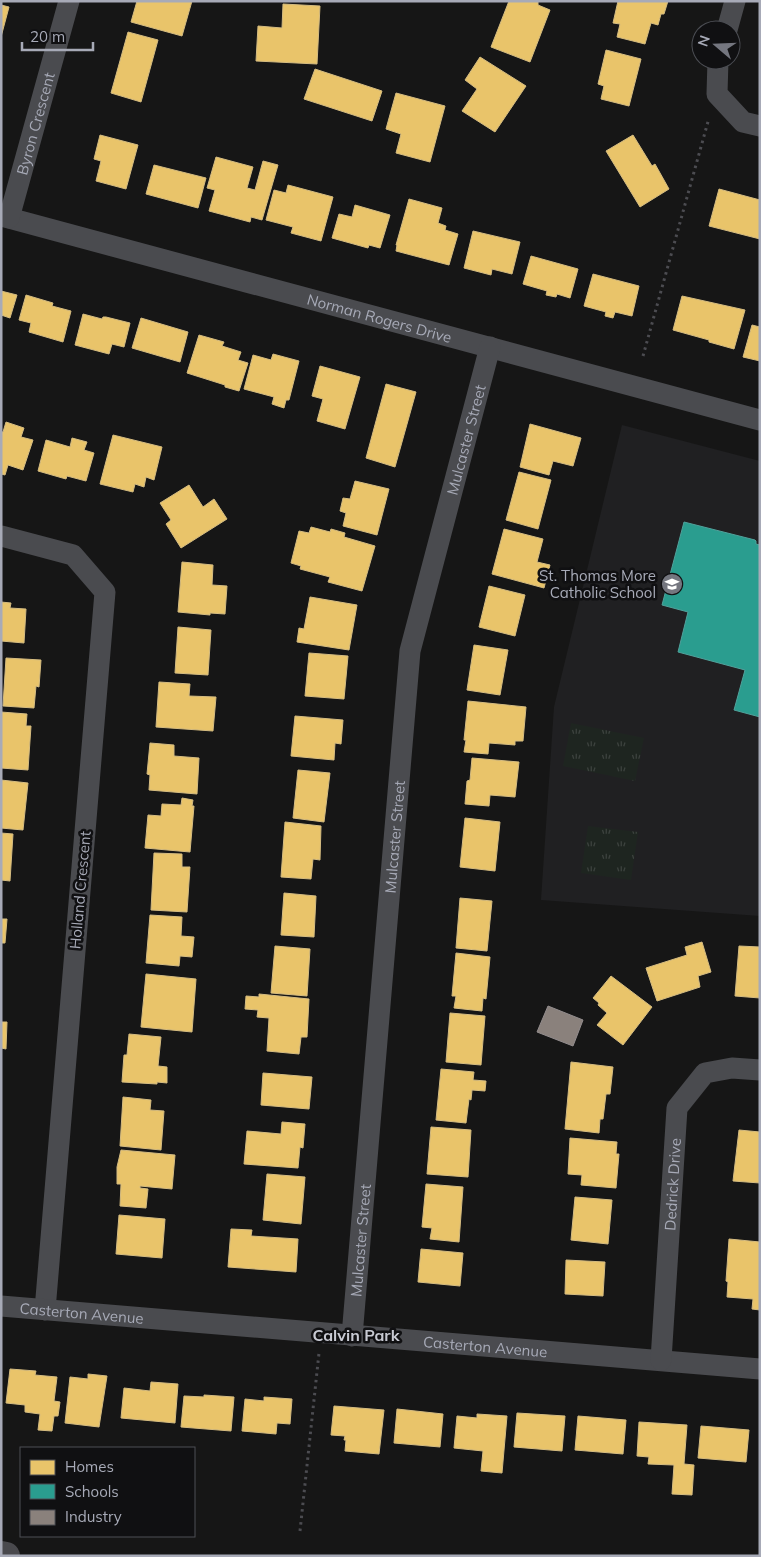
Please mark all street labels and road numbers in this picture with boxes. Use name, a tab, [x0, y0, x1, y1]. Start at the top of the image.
street label: Byron Crescent	[12, 70, 58, 177]
street label: Norman Rogers Drive	[305, 289, 454, 347]
street label: Mulcaster Street	[442, 383, 489, 497]
street label: Mulcaster Street	[380, 780, 409, 894]
street label: Holland Crescent	[65, 830, 95, 950]
street label: Dedrick Drive	[660, 1137, 685, 1231]
street label: Mulcaster Street	[346, 1183, 374, 1298]
street label: Casterton Avenue	[19, 1298, 144, 1327]
street label: Casterton Avenue	[423, 1332, 548, 1361]

